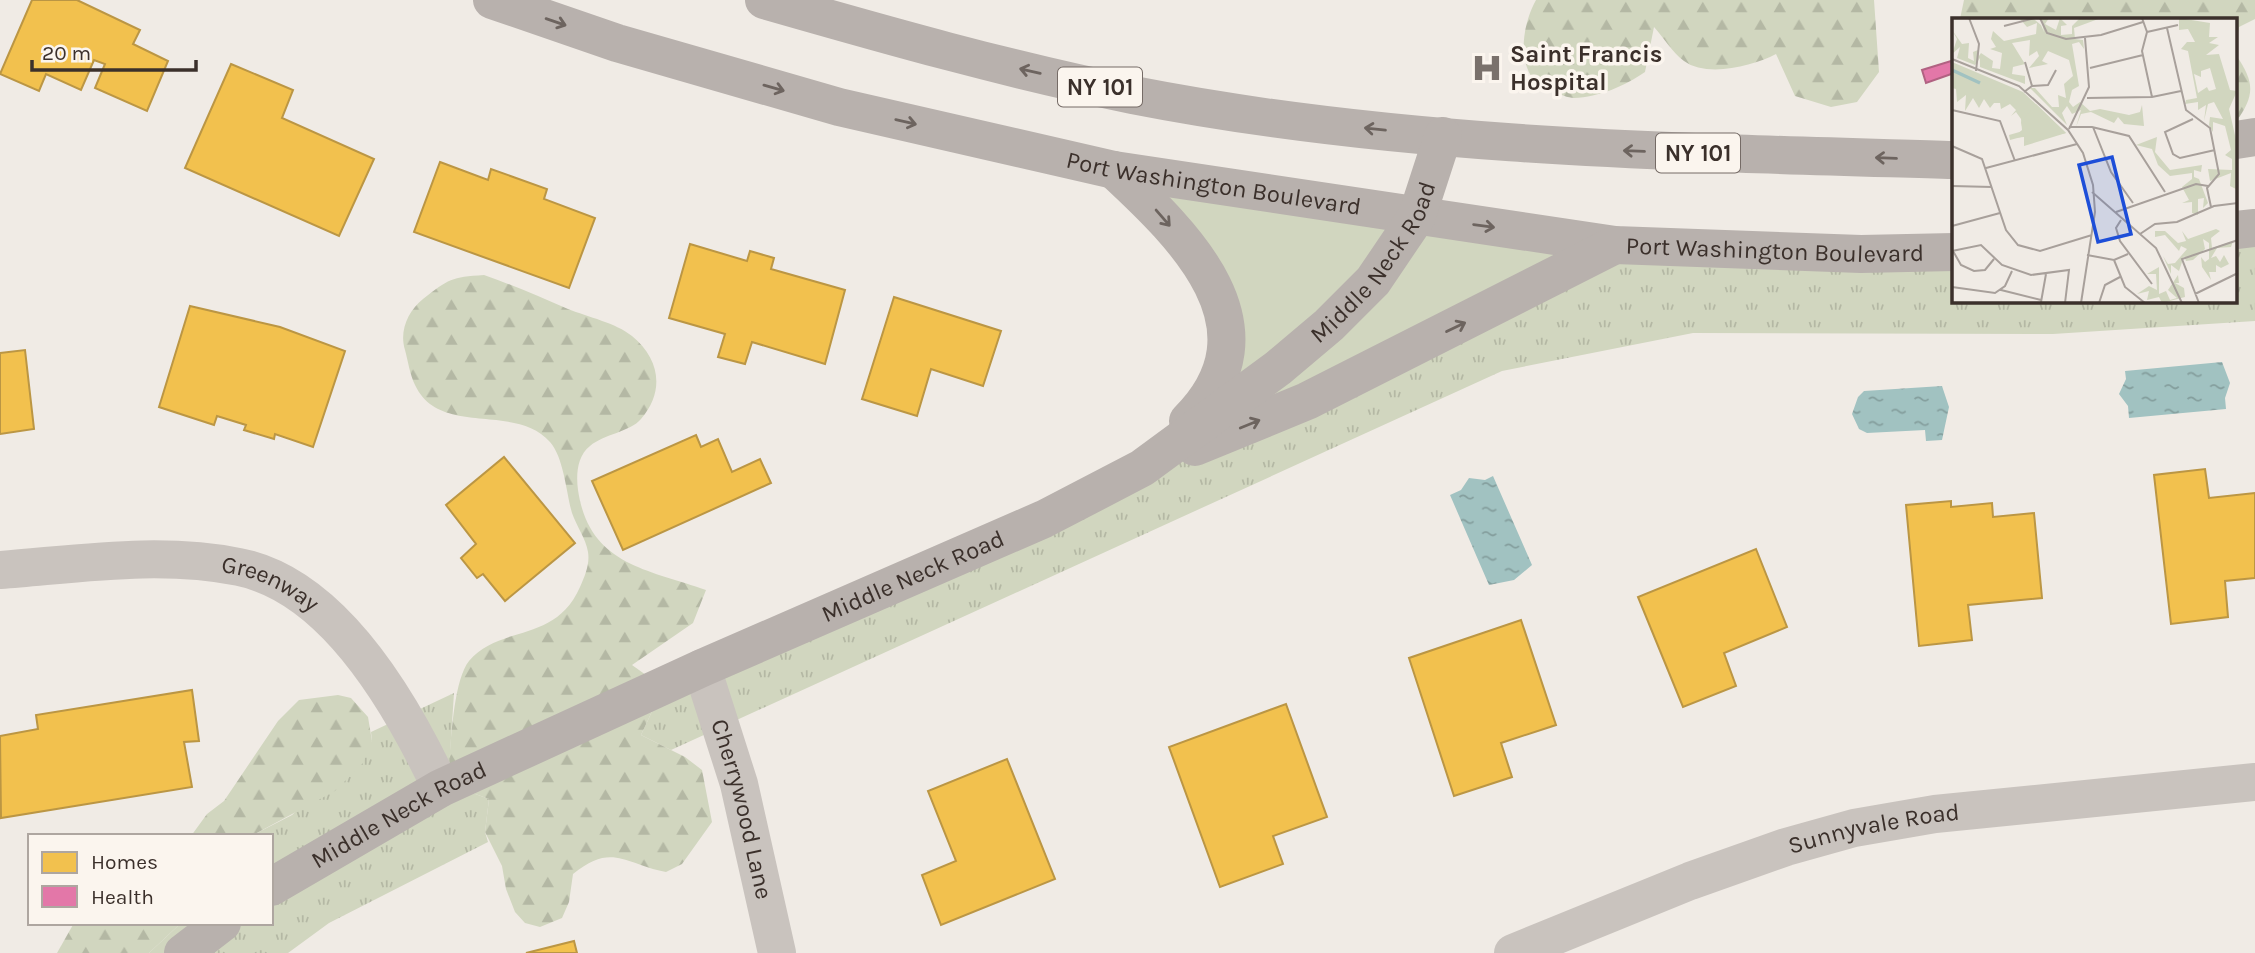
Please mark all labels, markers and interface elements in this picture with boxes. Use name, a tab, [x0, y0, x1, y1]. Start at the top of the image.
one-way arrow	[545, 17, 567, 29]
inset map	[1952, 18, 2238, 303]
scale bar	[32, 28, 196, 72]
place label: Saint Francis Hospital	[1510, 40, 1662, 96]
text: 20 m	[42, 41, 91, 65]
hospital icon: Saint Francis Hospital	[1470, 51, 1504, 85]
one-way arrow	[1020, 64, 1042, 77]
road number: NY 101	[1058, 68, 1142, 106]
one-way arrow	[762, 82, 785, 95]
one-way arrow	[894, 116, 917, 129]
one-way arrow	[1364, 122, 1387, 135]
road number: NY 101	[1656, 134, 1740, 172]
one-way arrow	[1623, 145, 1646, 158]
street label: Port Washington Boulevard	[1064, 146, 1363, 221]
one-way arrow	[1875, 151, 1898, 165]
street label: Middle Neck Road	[1305, 178, 1441, 349]
one-way arrow	[1155, 208, 1171, 226]
one-way arrow	[1472, 220, 1495, 233]
street label: Port Washington Boulevard	[1625, 231, 1924, 268]
one-way arrow	[1445, 320, 1466, 334]
one-way arrow	[1239, 417, 1261, 430]
street label: Middle Neck Road	[817, 524, 1008, 628]
street label: Greenway	[219, 550, 325, 617]
street label: Cherrywood Lane	[705, 716, 778, 902]
street label: Middle Neck Road	[306, 755, 491, 875]
street label: Sunnyvale Road	[1785, 798, 1961, 860]
legend	[28, 834, 273, 925]
text: Homes	[91, 850, 158, 874]
text: Health	[91, 885, 154, 909]

